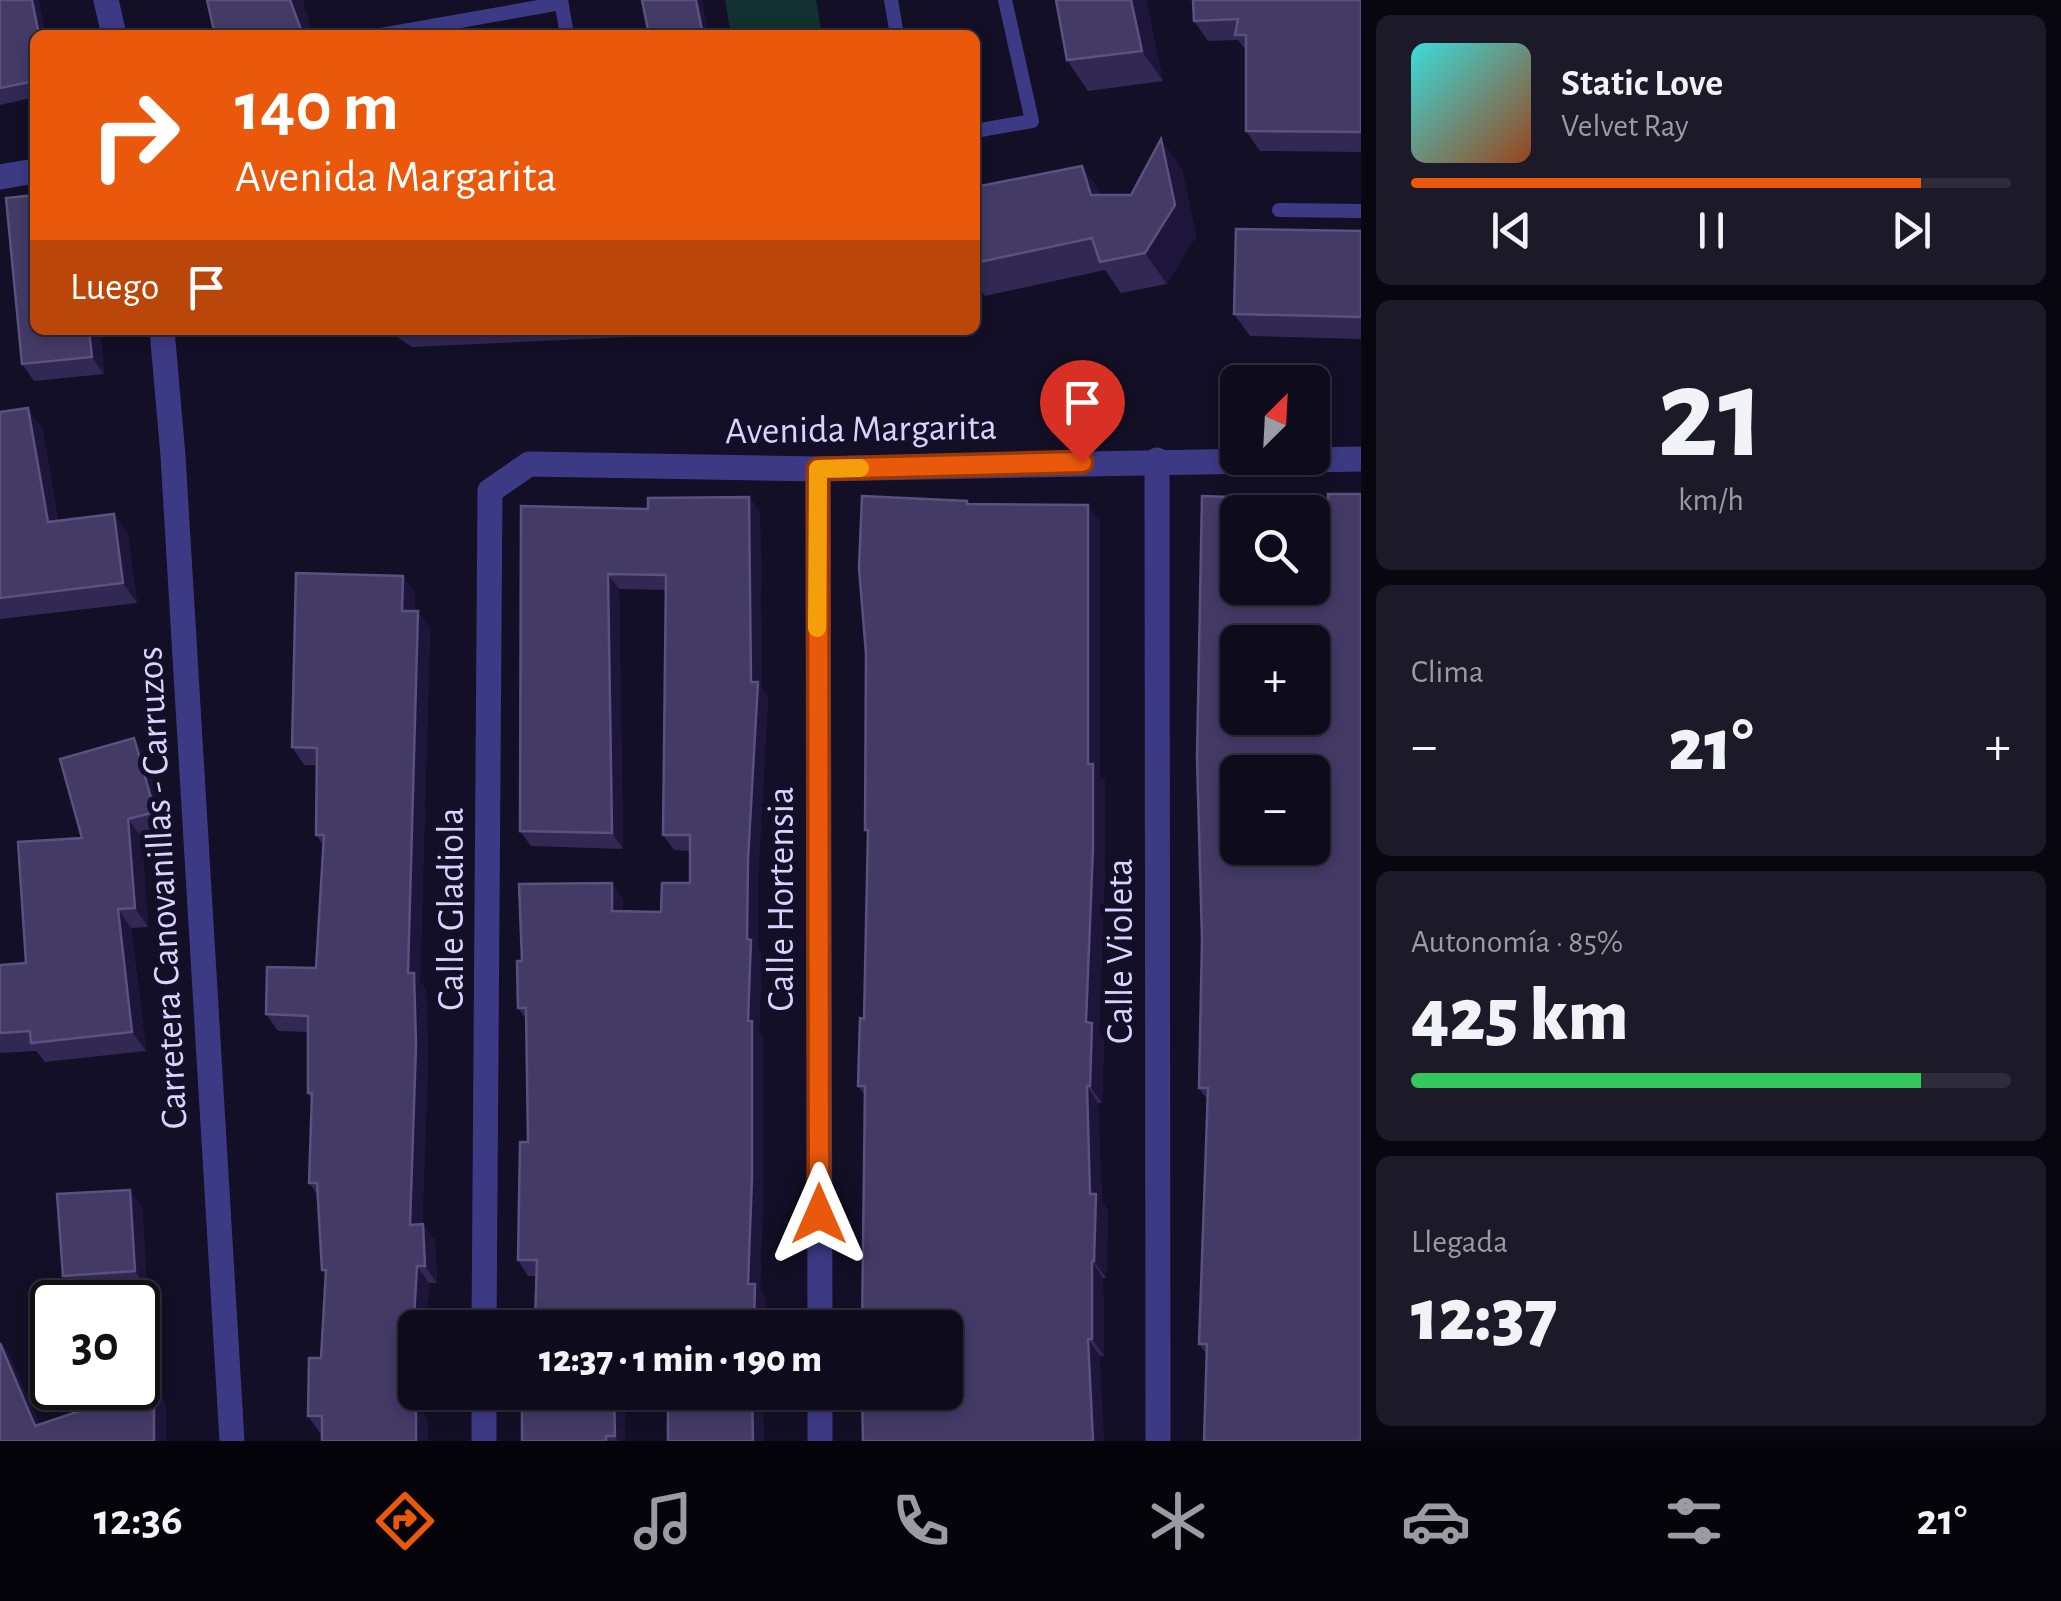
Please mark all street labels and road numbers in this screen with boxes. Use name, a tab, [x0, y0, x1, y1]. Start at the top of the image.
street label: Avenida Margarita	[725, 409, 997, 451]
street label: Carretera Canovanillas - Carruzos	[131, 646, 195, 1130]
street label: Calle Hortensia	[763, 786, 801, 1012]
street label: Calle Gladiola	[433, 807, 471, 1011]
street label: Calle Violeta	[1102, 858, 1140, 1044]

